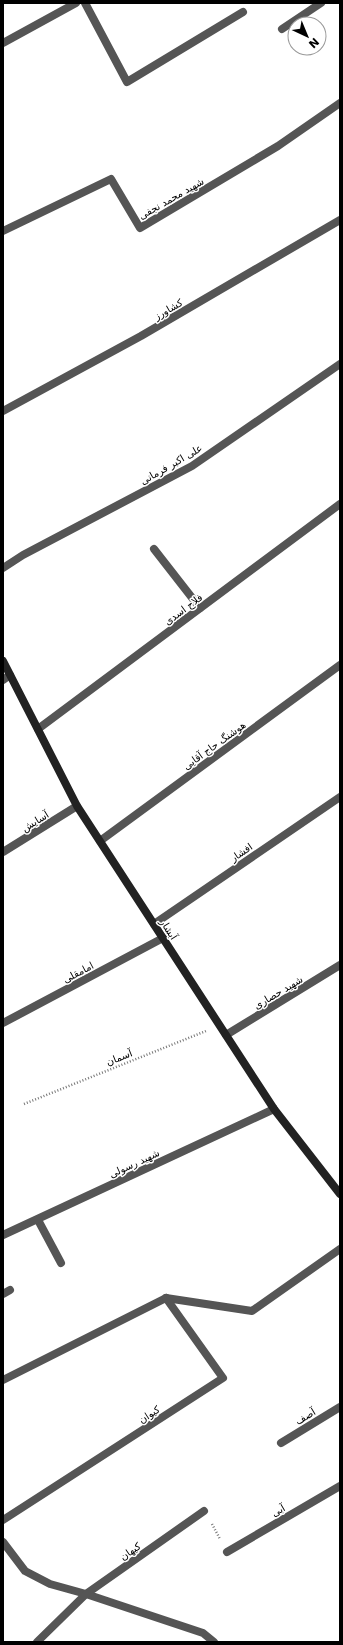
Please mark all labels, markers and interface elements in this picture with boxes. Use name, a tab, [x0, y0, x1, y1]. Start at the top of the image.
north arrow	[287, 16, 327, 56]
text: N	[306, 35, 321, 51]
street label: شهید محمد نجفی	[137, 175, 206, 222]
street label: کشاورز	[151, 297, 185, 323]
street label: علی اکبر فرمانی	[138, 442, 204, 487]
street label: فلاح اسدی	[162, 591, 205, 628]
street label: هوشنگ حاج آقایی	[180, 718, 248, 773]
street label: آسایش	[19, 807, 52, 834]
street label: افشار	[227, 841, 254, 864]
street label: آبشار	[157, 916, 181, 943]
street label: امامقلی	[61, 960, 95, 985]
street label: شهید حصاری	[252, 974, 305, 1012]
street label: آسمان	[104, 1046, 135, 1068]
street label: شهید رسولی	[107, 1147, 162, 1181]
street label: کیوان	[137, 1403, 162, 1425]
street label: آصف	[293, 1405, 318, 1427]
street label: آبی	[269, 1501, 288, 1519]
street label: کیهان	[118, 1540, 144, 1563]

